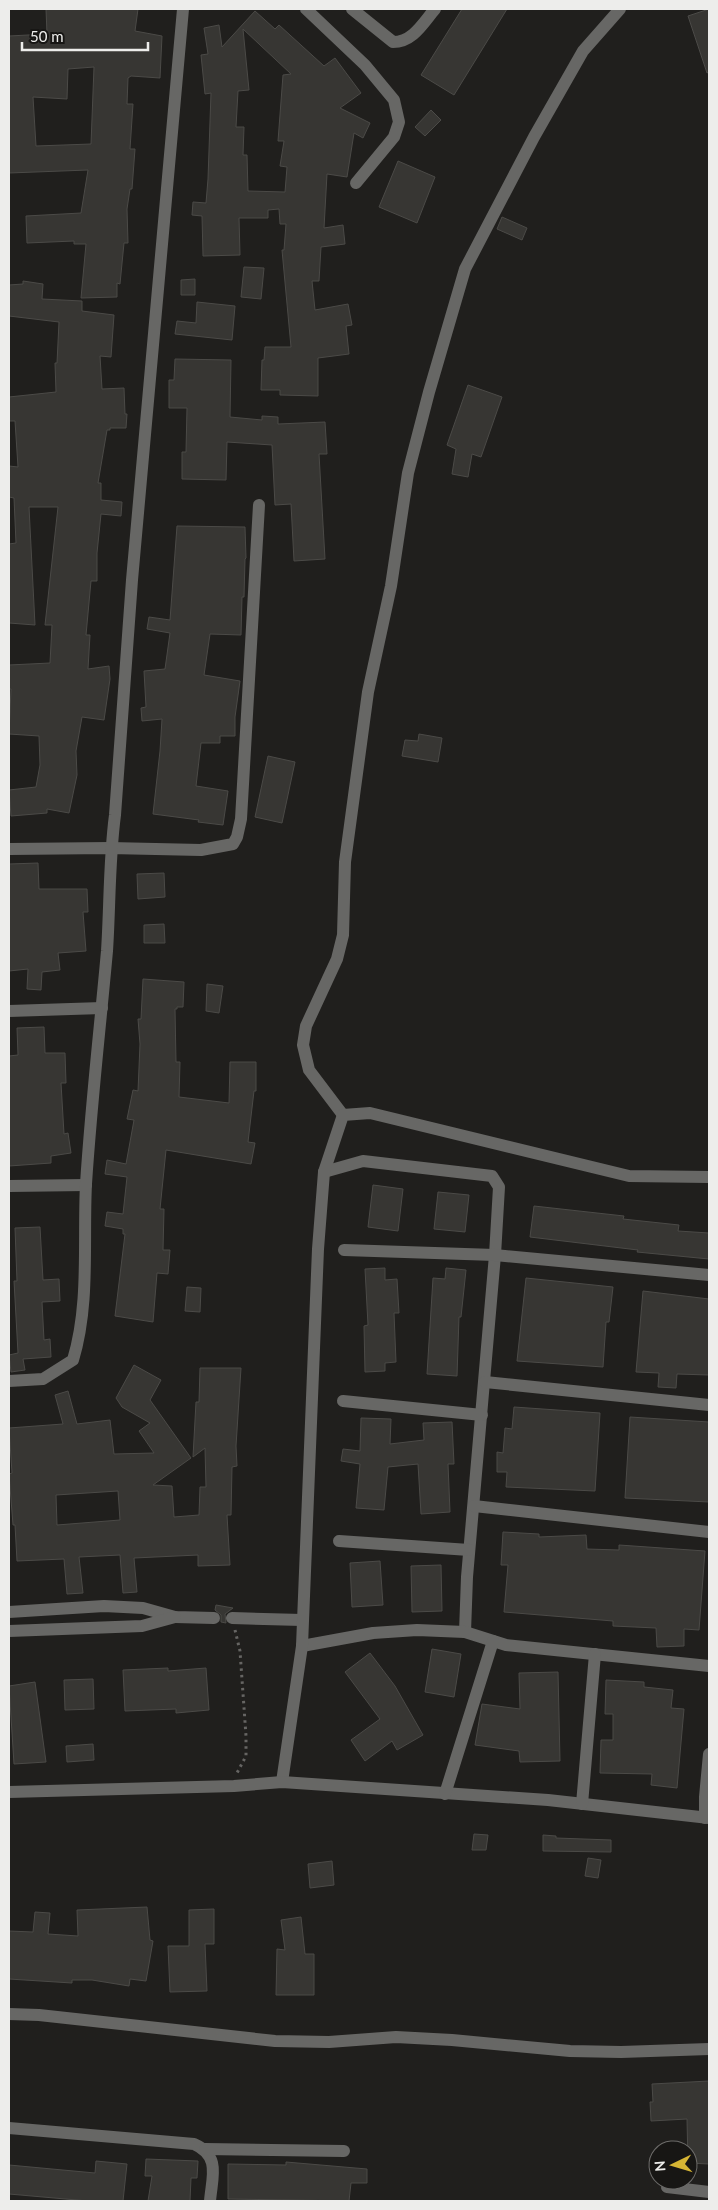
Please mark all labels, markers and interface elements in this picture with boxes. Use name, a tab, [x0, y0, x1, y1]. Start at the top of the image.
scale bar	[22, 20, 149, 52]
text: 50 m	[30, 27, 64, 45]
north arrow	[648, 2140, 698, 2190]
text: N	[651, 2160, 668, 2172]

